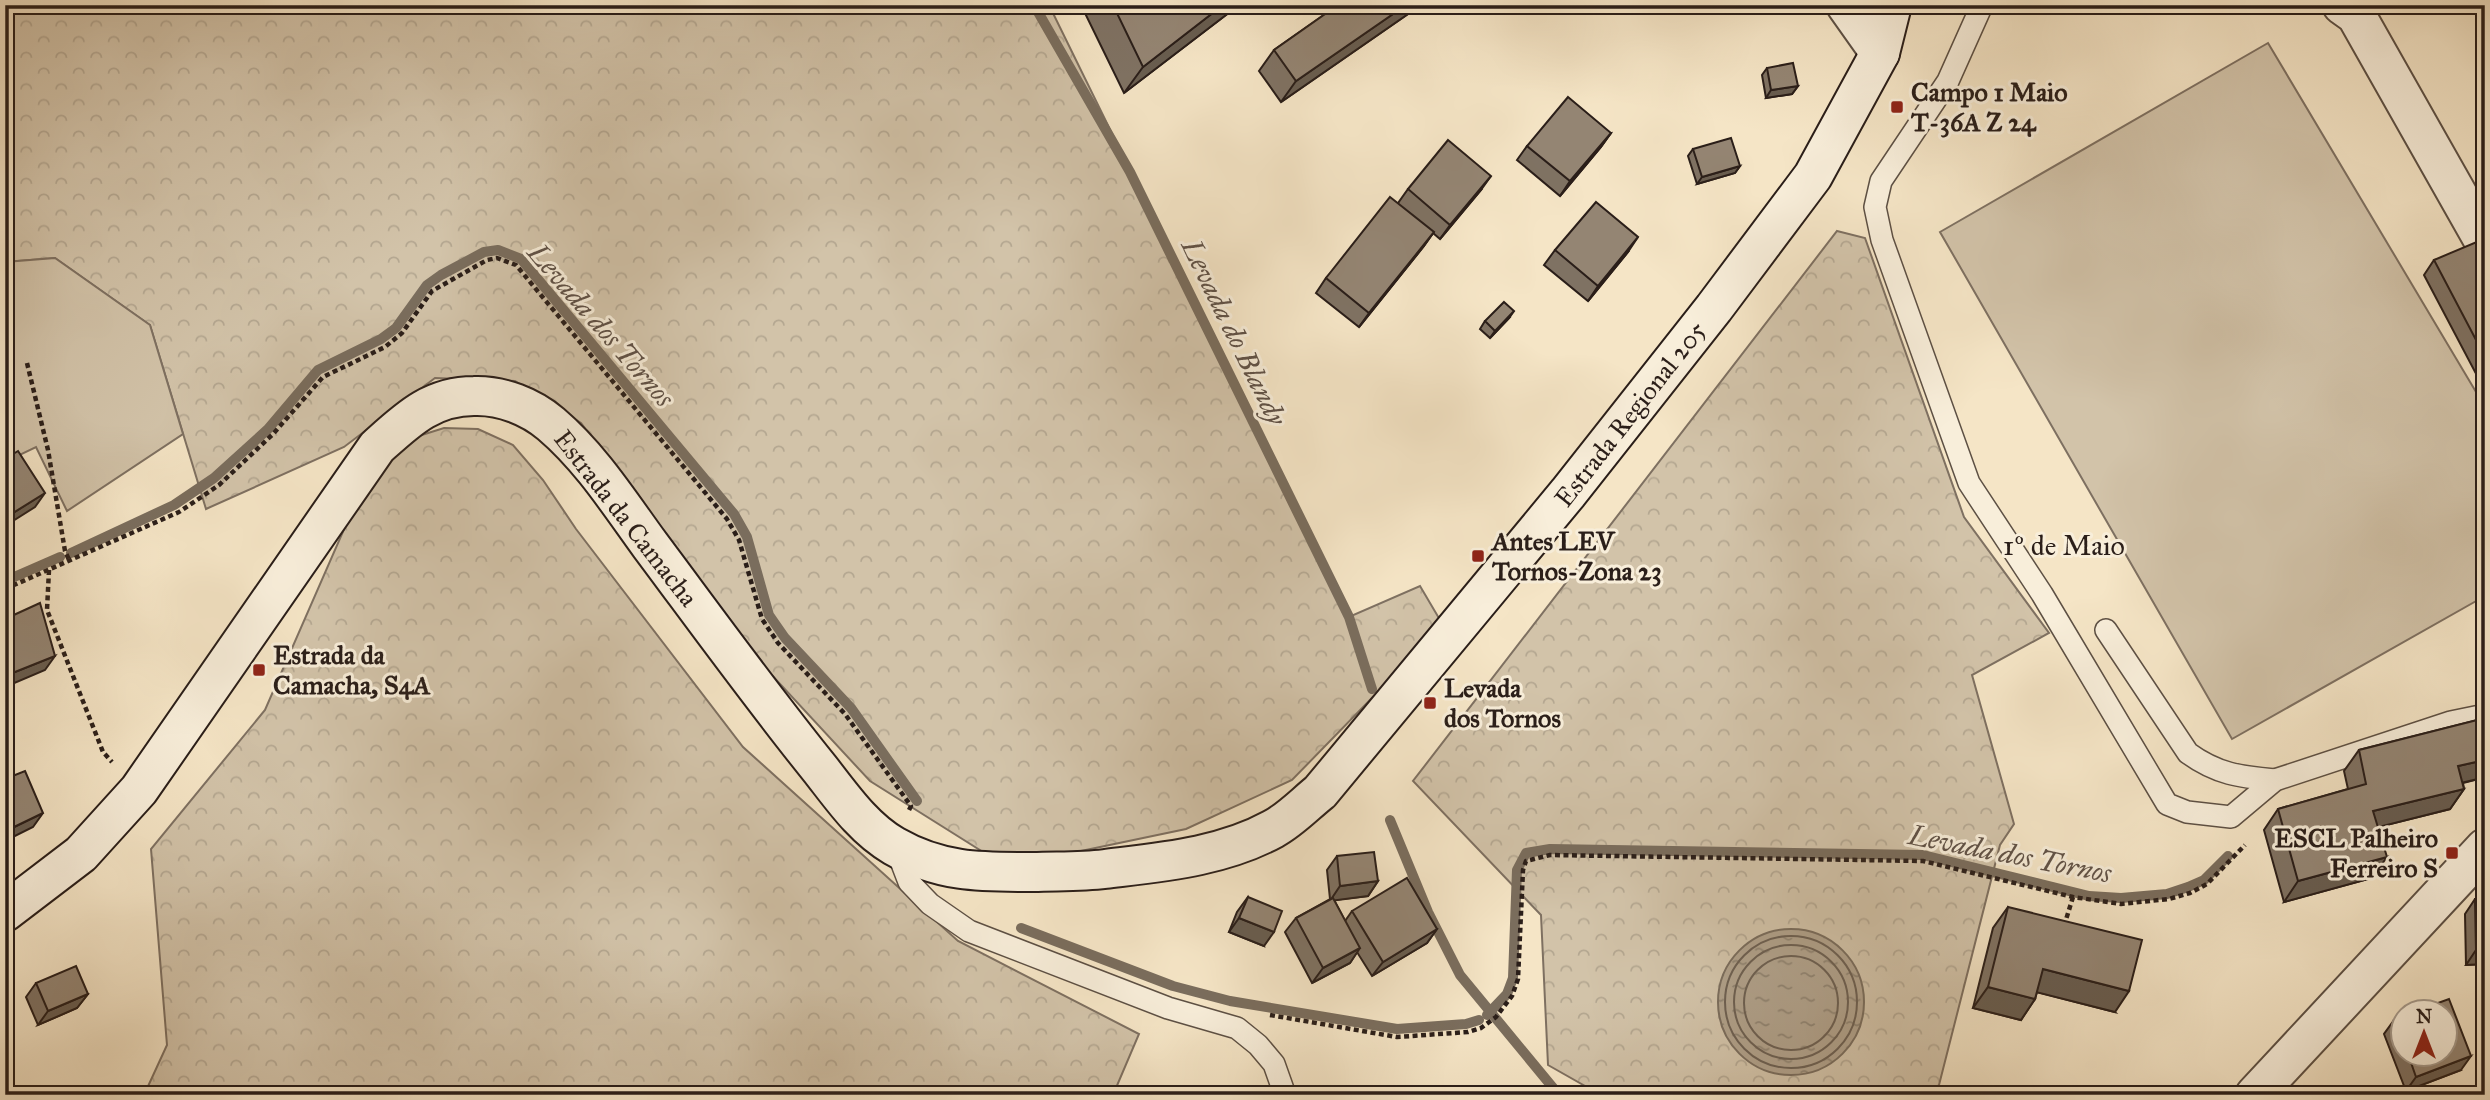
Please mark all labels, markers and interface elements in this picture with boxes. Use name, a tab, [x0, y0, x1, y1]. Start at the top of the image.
place label: Campo 1 Maio T-36A Z 24	[1910, 76, 2067, 138]
marker: Campo 1 Maio T-36A Z 24	[1889, 99, 1905, 115]
water label: Levada do Blandy	[1173, 231, 1295, 432]
water label: Levada dos Tornos	[519, 234, 682, 415]
street label: Estrada Regional 205	[1548, 315, 1712, 513]
street label: Estrada da Camacha	[547, 423, 705, 613]
place label: Antes LEV Tornos-Zona 23	[1490, 525, 1662, 587]
district label: 1º de Maio	[2003, 528, 2125, 563]
marker: Antes LEV Tornos-Zona 23	[1470, 548, 1486, 564]
place label: Estrada da Camacha, S4A	[273, 639, 431, 701]
marker: Estrada da Camacha, S4A	[251, 662, 267, 678]
place label: Levada dos Tornos	[1444, 672, 1561, 734]
marker: Levada dos Tornos	[1422, 695, 1438, 711]
water label: Levada dos Tornos	[1904, 817, 2115, 891]
place label: ESCL Palheiro Ferreiro S	[2274, 822, 2438, 884]
marker: ESCL Palheiro Ferreiro S	[2444, 845, 2460, 861]
north arrow	[2388, 998, 2458, 1068]
text: N	[2416, 1005, 2432, 1028]

